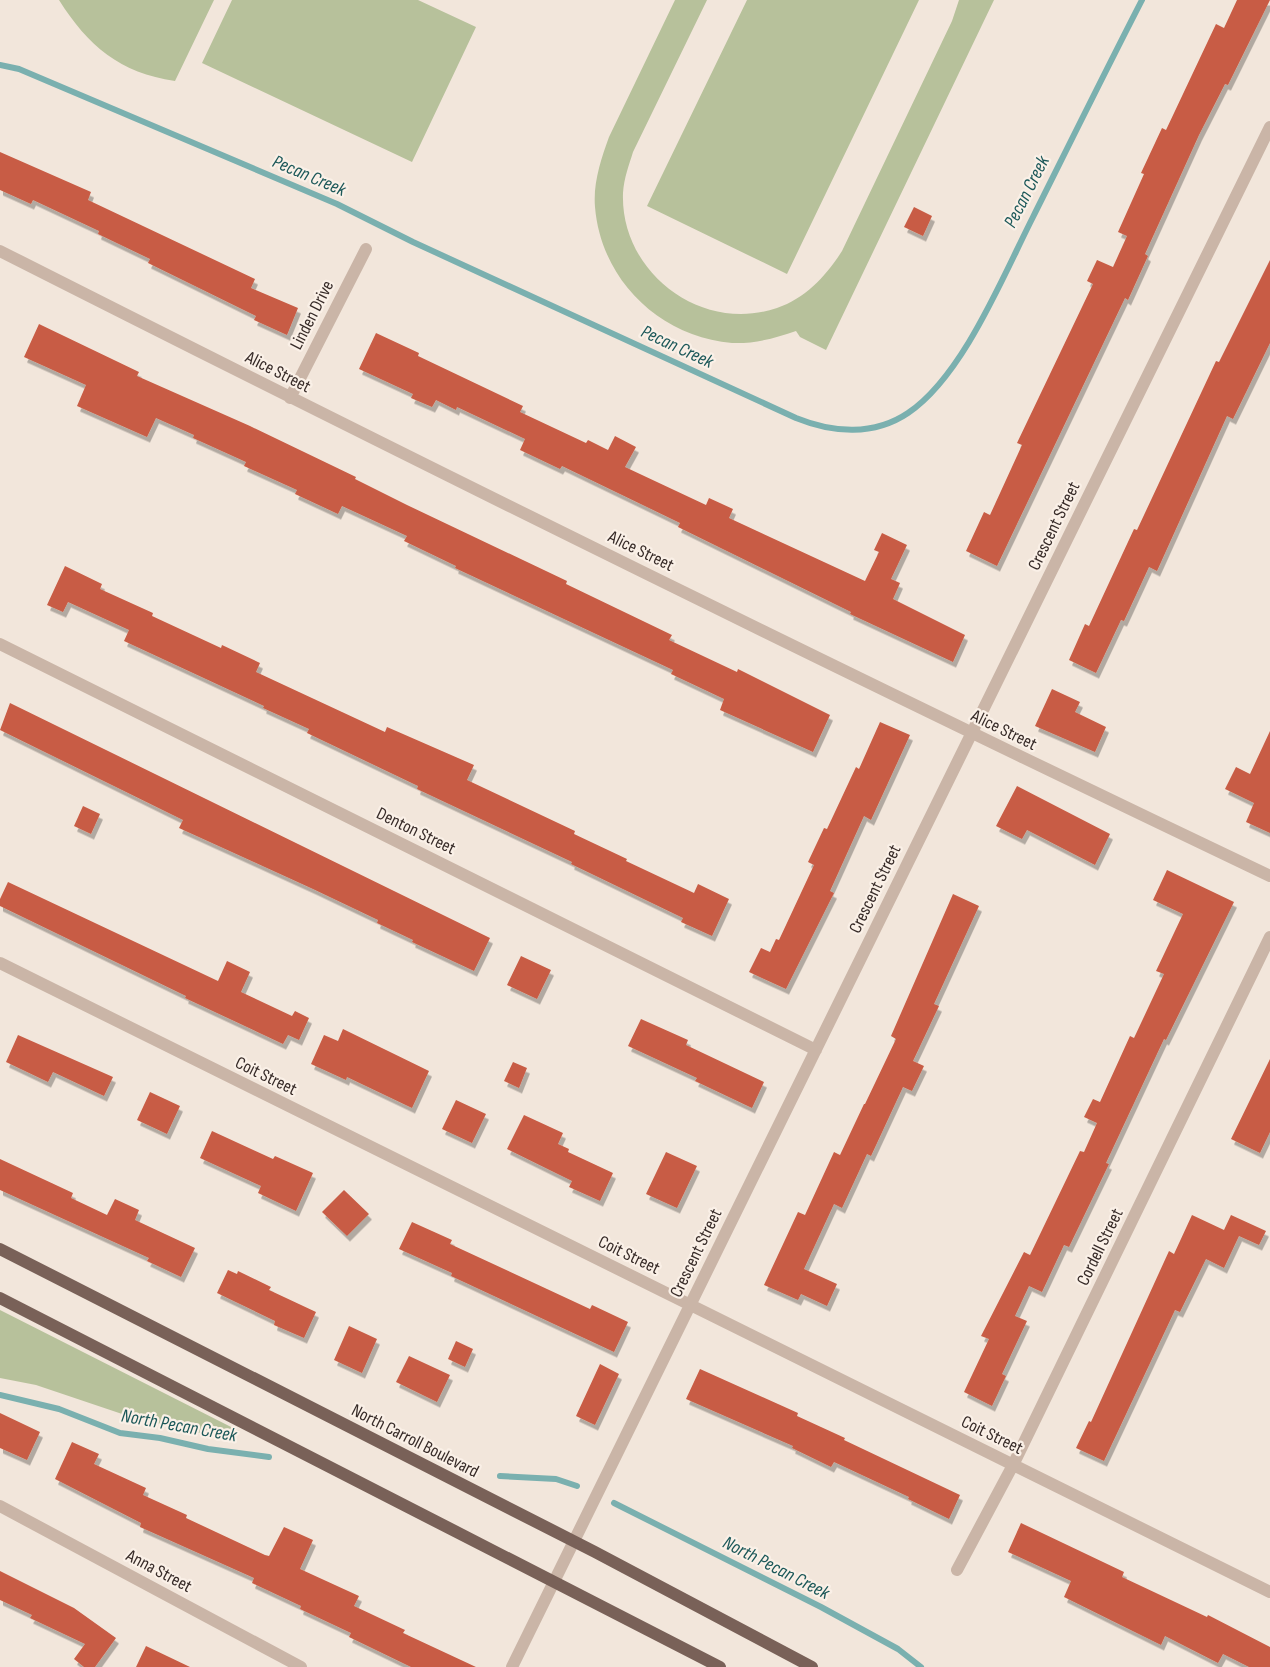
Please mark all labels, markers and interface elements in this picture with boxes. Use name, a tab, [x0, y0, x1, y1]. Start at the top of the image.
water label: Pecan Creek	[269, 150, 350, 202]
water label: Pecan Creek	[999, 152, 1055, 232]
street label: Linden Drive	[286, 277, 338, 353]
water label: Pecan Creek	[637, 320, 718, 374]
street label: Alice Street	[241, 346, 315, 398]
street label: Crescent Street	[1024, 478, 1085, 574]
street label: Alice Street	[604, 526, 678, 576]
street label: Alice Street	[967, 705, 1041, 755]
street label: Denton Street	[373, 803, 459, 859]
street label: Crescent Street	[845, 841, 906, 937]
street label: Coit Street	[232, 1052, 301, 1100]
street label: Crescent Street	[666, 1205, 727, 1301]
street label: Cordell Street	[1072, 1205, 1128, 1289]
street label: Coit Street	[595, 1231, 664, 1279]
street label: North Carroll Boulevard	[348, 1400, 482, 1482]
water label: North Pecan Creek	[120, 1405, 239, 1448]
street label: Coit Street	[958, 1411, 1027, 1459]
water label: North Pecan Creek	[719, 1531, 834, 1605]
street label: Anna Street	[122, 1545, 196, 1597]

